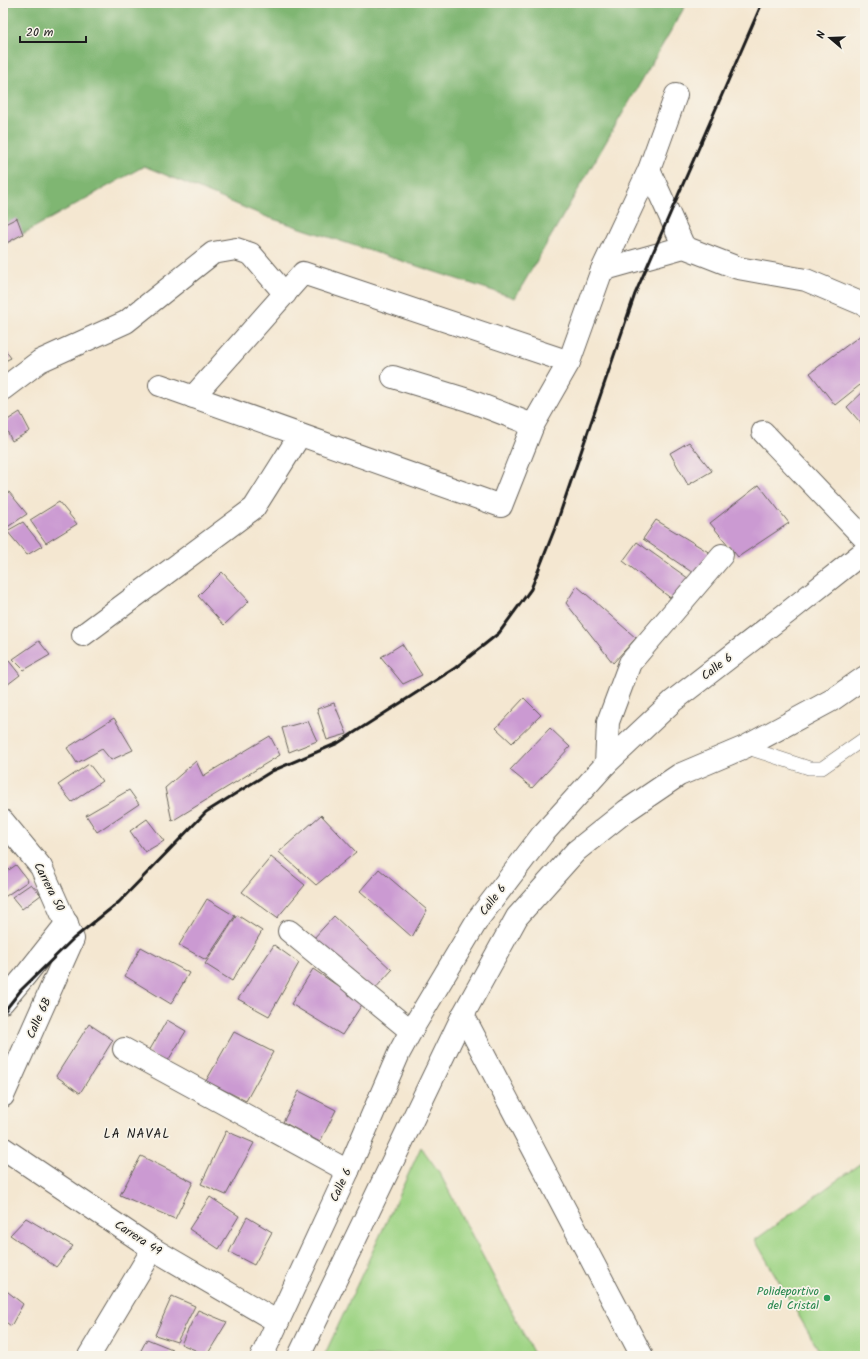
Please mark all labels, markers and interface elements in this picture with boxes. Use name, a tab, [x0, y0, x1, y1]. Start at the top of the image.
scale bar	[20, 18, 86, 44]
north arrow	[810, 18, 850, 58]
text: 20 m	[26, 23, 54, 42]
text: N	[812, 29, 831, 41]
street label: Calle 6	[697, 649, 737, 685]
street label: Carrera 50	[28, 859, 70, 915]
street label: Calle 6	[475, 880, 511, 920]
street label: Calle 6B	[22, 994, 56, 1042]
district label: LA NAVAL	[104, 1124, 170, 1145]
street label: Calle 6	[325, 1165, 357, 1205]
street label: Carrera 49	[111, 1216, 166, 1260]
place label: Polideportivo del Cristal	[757, 1282, 819, 1315]
marker: Polideportivo del Cristal	[822, 1293, 832, 1303]

